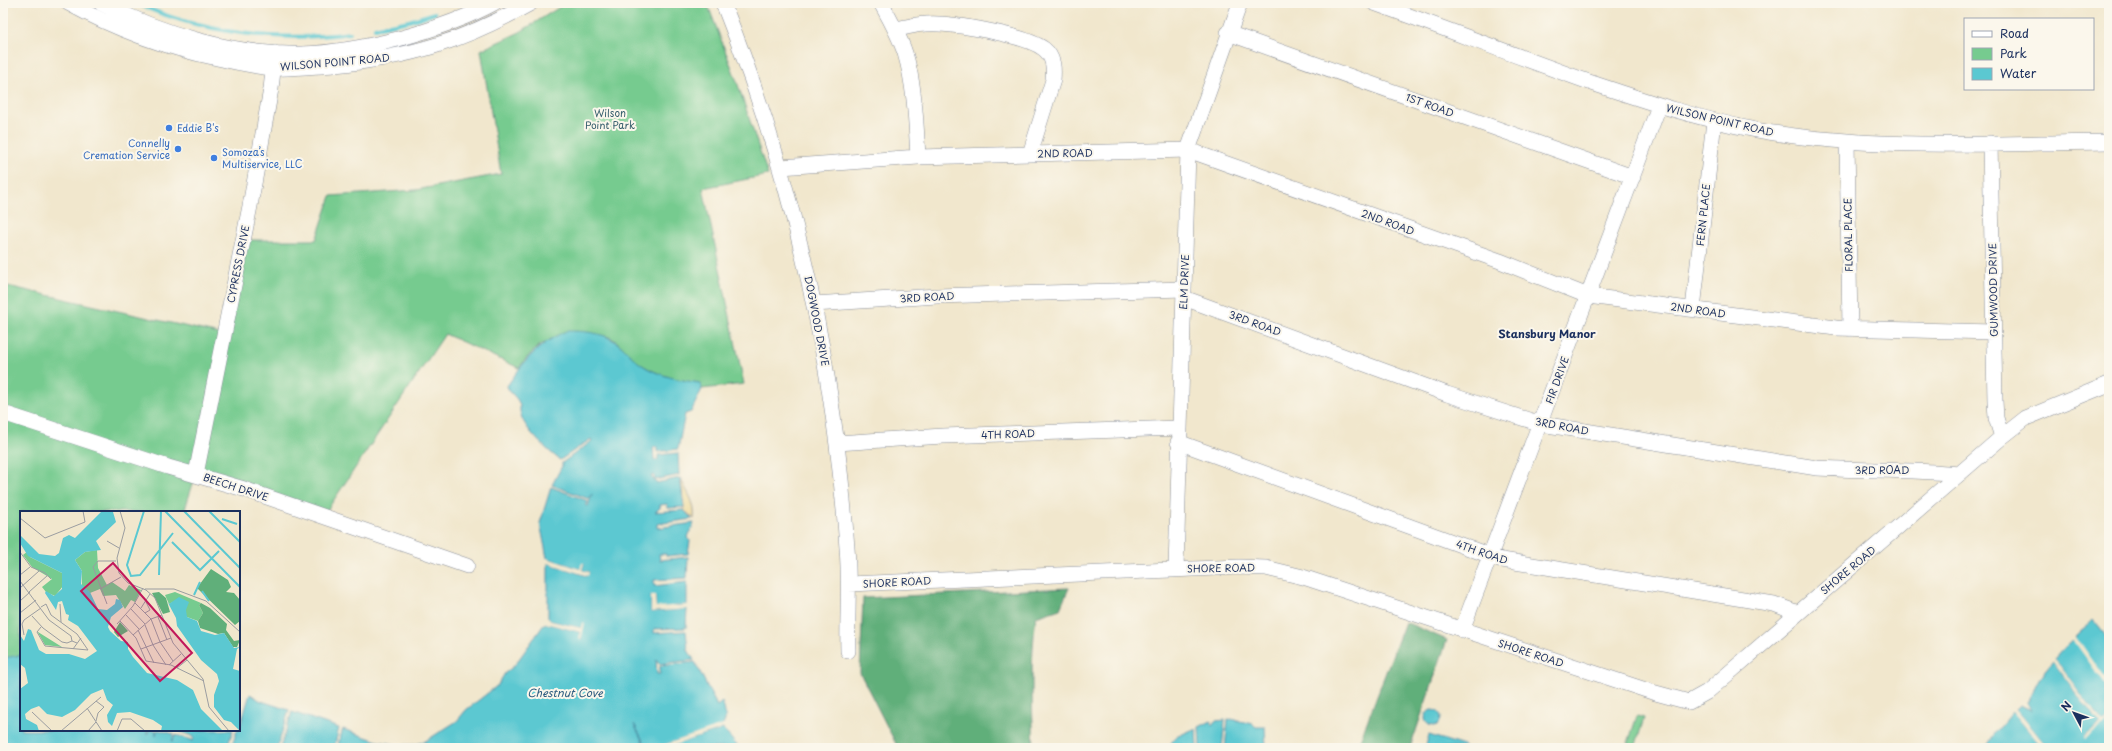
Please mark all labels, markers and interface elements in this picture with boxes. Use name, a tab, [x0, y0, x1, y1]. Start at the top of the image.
legend	[1964, 18, 2094, 90]
text: Road	[2000, 24, 2029, 42]
text: Park	[2000, 44, 2027, 62]
street label: WILSON POINT ROAD	[279, 49, 390, 74]
text: Water	[2000, 64, 2037, 82]
street label: 1ST ROAD	[1404, 89, 1456, 120]
street label: WILSON POINT ROAD	[1665, 100, 1775, 139]
park label: Wilson Point Park	[585, 105, 635, 132]
place label: Eddie B's	[177, 120, 219, 135]
marker: Eddie B's	[164, 123, 174, 133]
place label: Connelly Cremation Service	[83, 135, 170, 162]
marker: Connelly Cremation Service	[173, 144, 183, 154]
place label: Somoza’s Multiservice, LLC	[222, 144, 303, 171]
street label: 2ND ROAD	[1037, 145, 1093, 160]
marker: Somoza’s Multiservice, LLC	[209, 153, 219, 163]
street label: FERN PLACE	[1692, 183, 1713, 247]
street label: FLORAL PLACE	[1839, 198, 1856, 272]
street label: 2ND ROAD	[1360, 205, 1417, 238]
street label: CYPRESS DRIVE	[223, 224, 252, 304]
street label: GUMWOOD DRIVE	[1984, 243, 2001, 337]
street label: ELM DRIVE	[1175, 254, 1192, 310]
street label: DOGWOOD DRIVE	[801, 275, 834, 367]
street label: 3RD ROAD	[899, 288, 955, 305]
street label: 2ND ROAD	[1670, 298, 1727, 321]
street label: 3RD ROAD	[1227, 306, 1283, 339]
district label: Stansbury Manor	[1498, 325, 1596, 342]
street label: FIR DRIVE	[1541, 354, 1572, 406]
street label: 3RD ROAD	[1534, 413, 1590, 438]
street label: 4TH ROAD	[981, 425, 1035, 442]
street label: 3RD ROAD	[1855, 462, 1909, 477]
street label: BEECH DRIVE	[202, 469, 271, 504]
inset map	[20, 511, 240, 731]
street label: 4TH ROAD	[1454, 536, 1510, 567]
street label: SHORE ROAD	[1817, 542, 1879, 597]
street label: SHORE ROAD	[1187, 559, 1255, 576]
street label: SHORE ROAD	[862, 572, 932, 591]
street label: SHORE ROAD	[1496, 635, 1566, 670]
water label: Chestnut Cove	[527, 684, 603, 701]
north arrow	[2054, 693, 2094, 733]
text: N	[2057, 697, 2076, 715]

